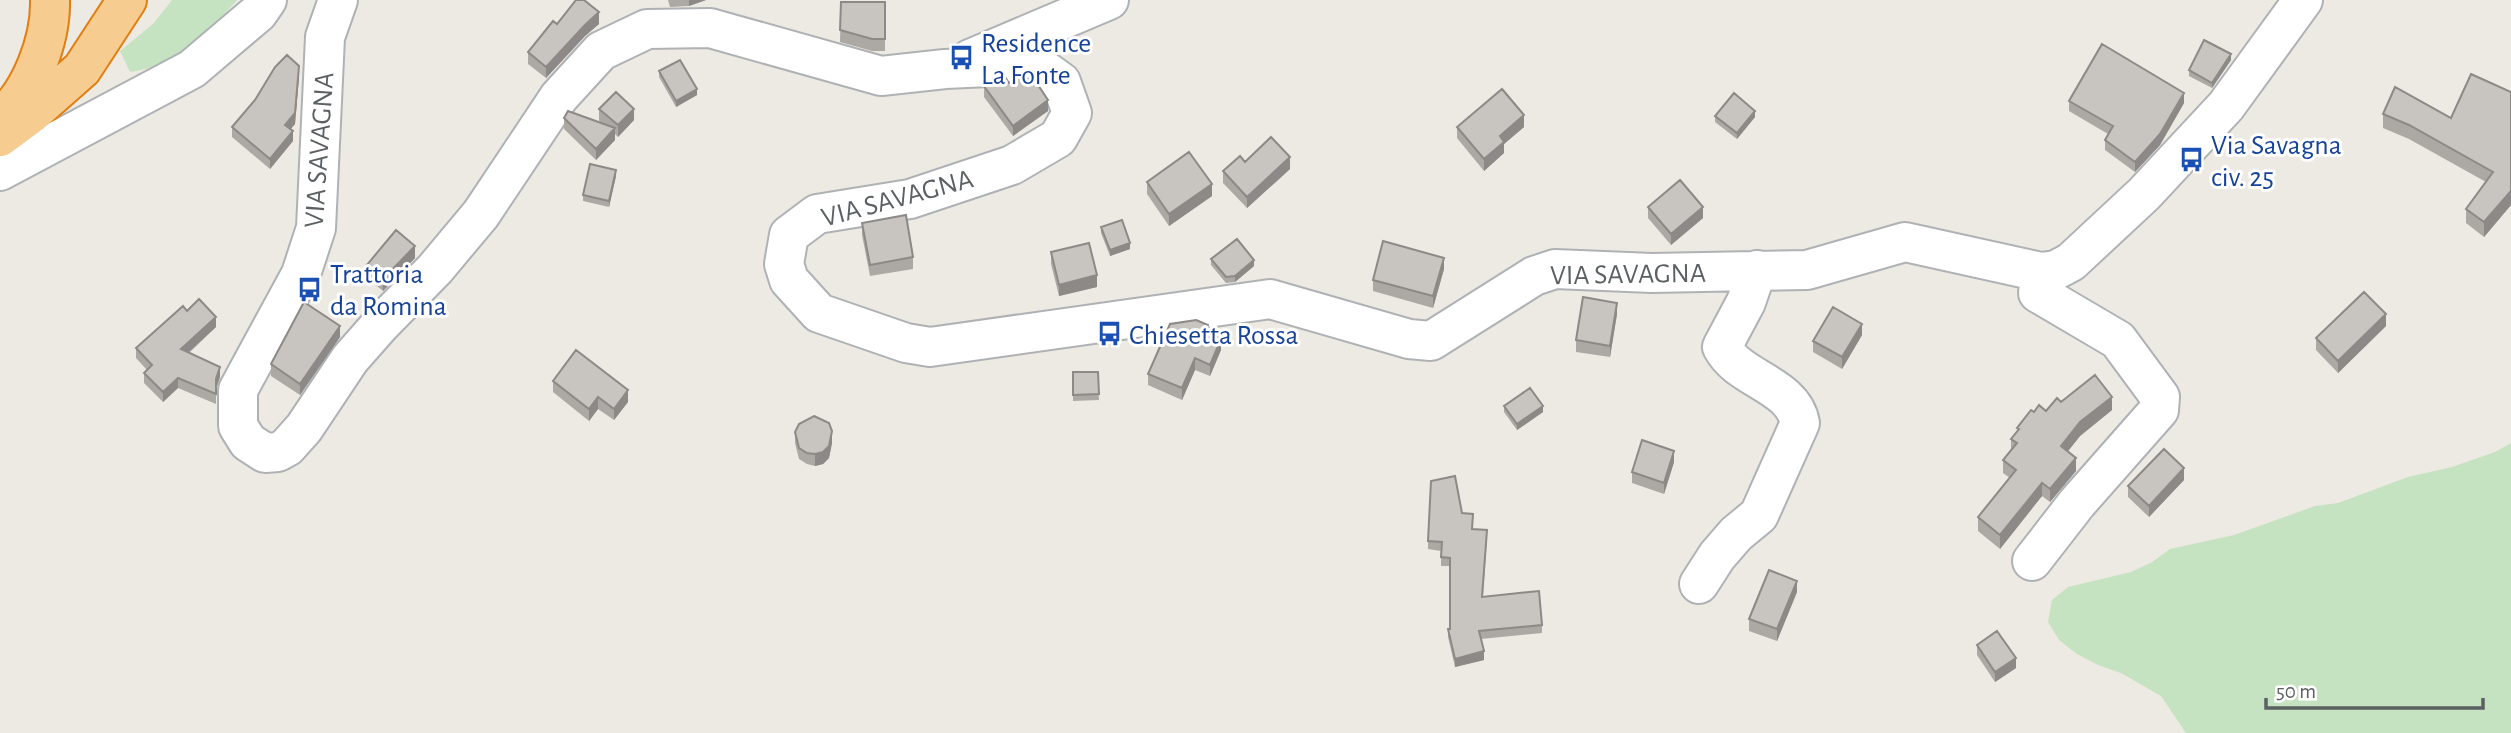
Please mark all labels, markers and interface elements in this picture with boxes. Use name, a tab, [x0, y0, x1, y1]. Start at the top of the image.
place label: Residence La Fonte	[981, 30, 1091, 90]
bus stop icon: Residence La Fonte	[947, 44, 975, 72]
street label: VIA SAVAGNA	[301, 71, 339, 229]
place label: Via Savagna civ. 25	[2211, 132, 2342, 192]
bus stop icon: Via Savagna civ. 25	[2177, 146, 2205, 174]
street label: VIA SAVAGNA	[819, 165, 976, 233]
street label: VIA SAVAGNA	[1550, 260, 1706, 290]
place label: Trattoria da Romina	[330, 261, 447, 321]
bus stop icon: Trattoria da Romina	[296, 275, 324, 303]
bus stop icon: Chiesetta Rossa	[1095, 320, 1123, 348]
place label: Chiesetta Rossa	[1129, 322, 1298, 350]
scale bar	[2266, 666, 2483, 710]
text: 50 m	[2276, 681, 2316, 702]

